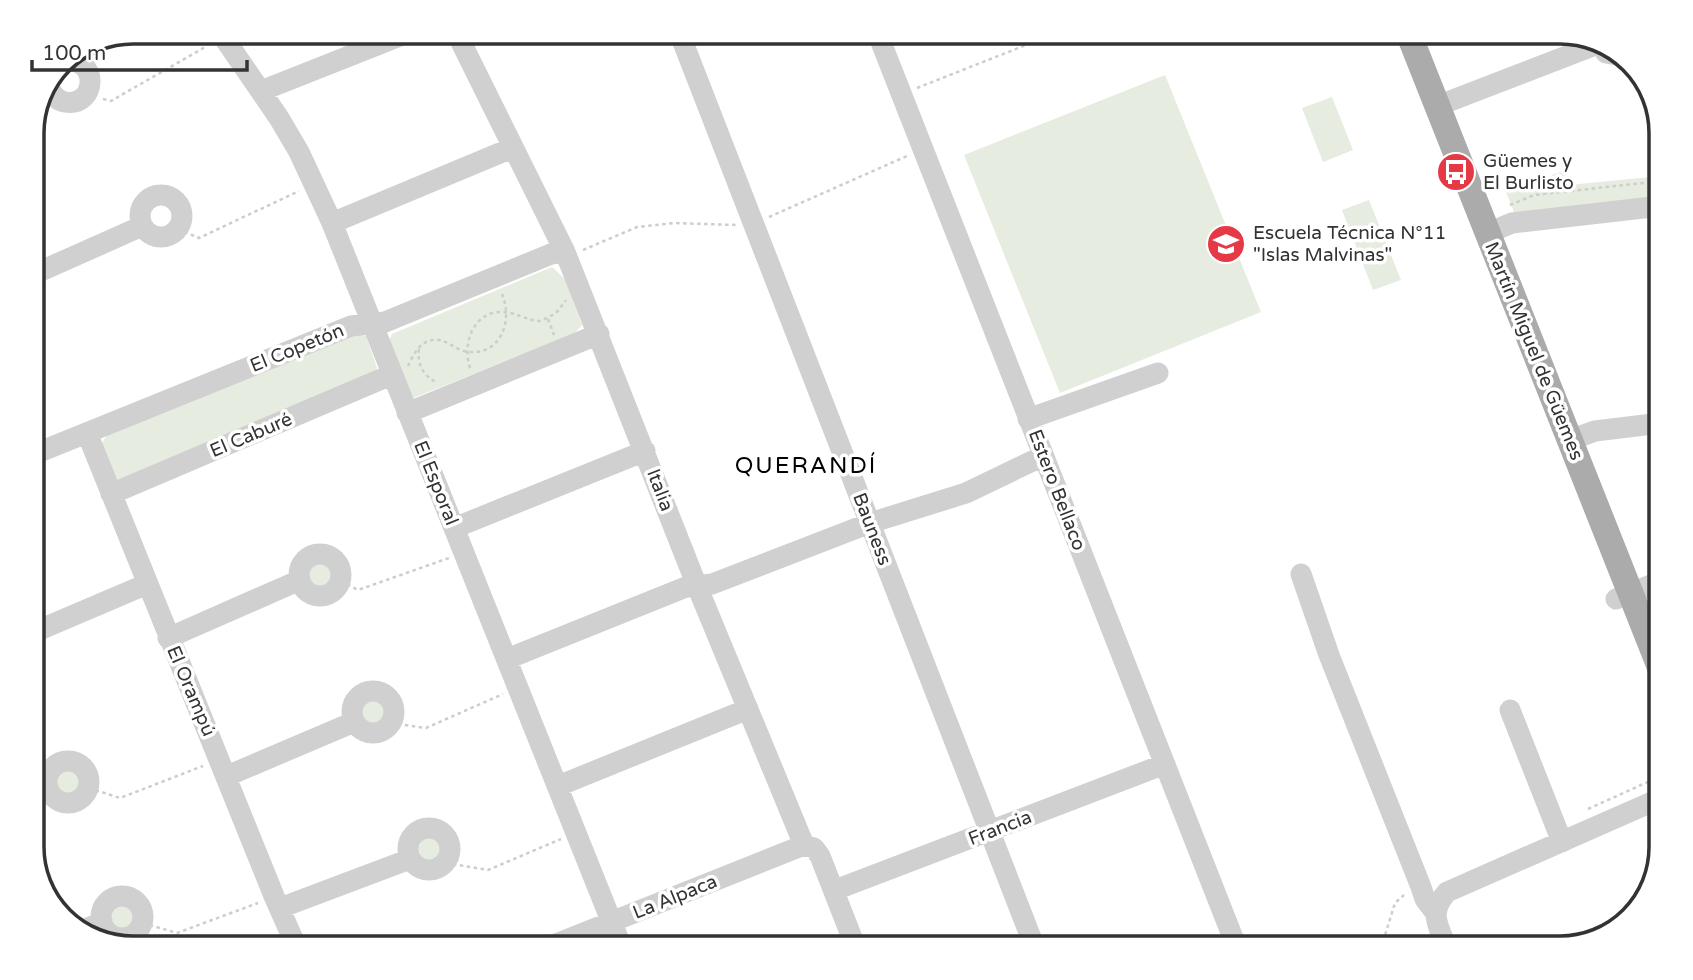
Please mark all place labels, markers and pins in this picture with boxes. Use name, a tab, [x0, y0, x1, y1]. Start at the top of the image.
place label: Güemes y El Burlisto	[1483, 150, 1574, 194]
bus stop icon: Güemes y El Burlisto	[1435, 151, 1477, 193]
place label: Escuela Técnica N°11 "Islas Malvinas"	[1253, 222, 1447, 266]
school or university icon: Escuela Técnica N°11 "Islas Malvinas"	[1205, 223, 1247, 265]

